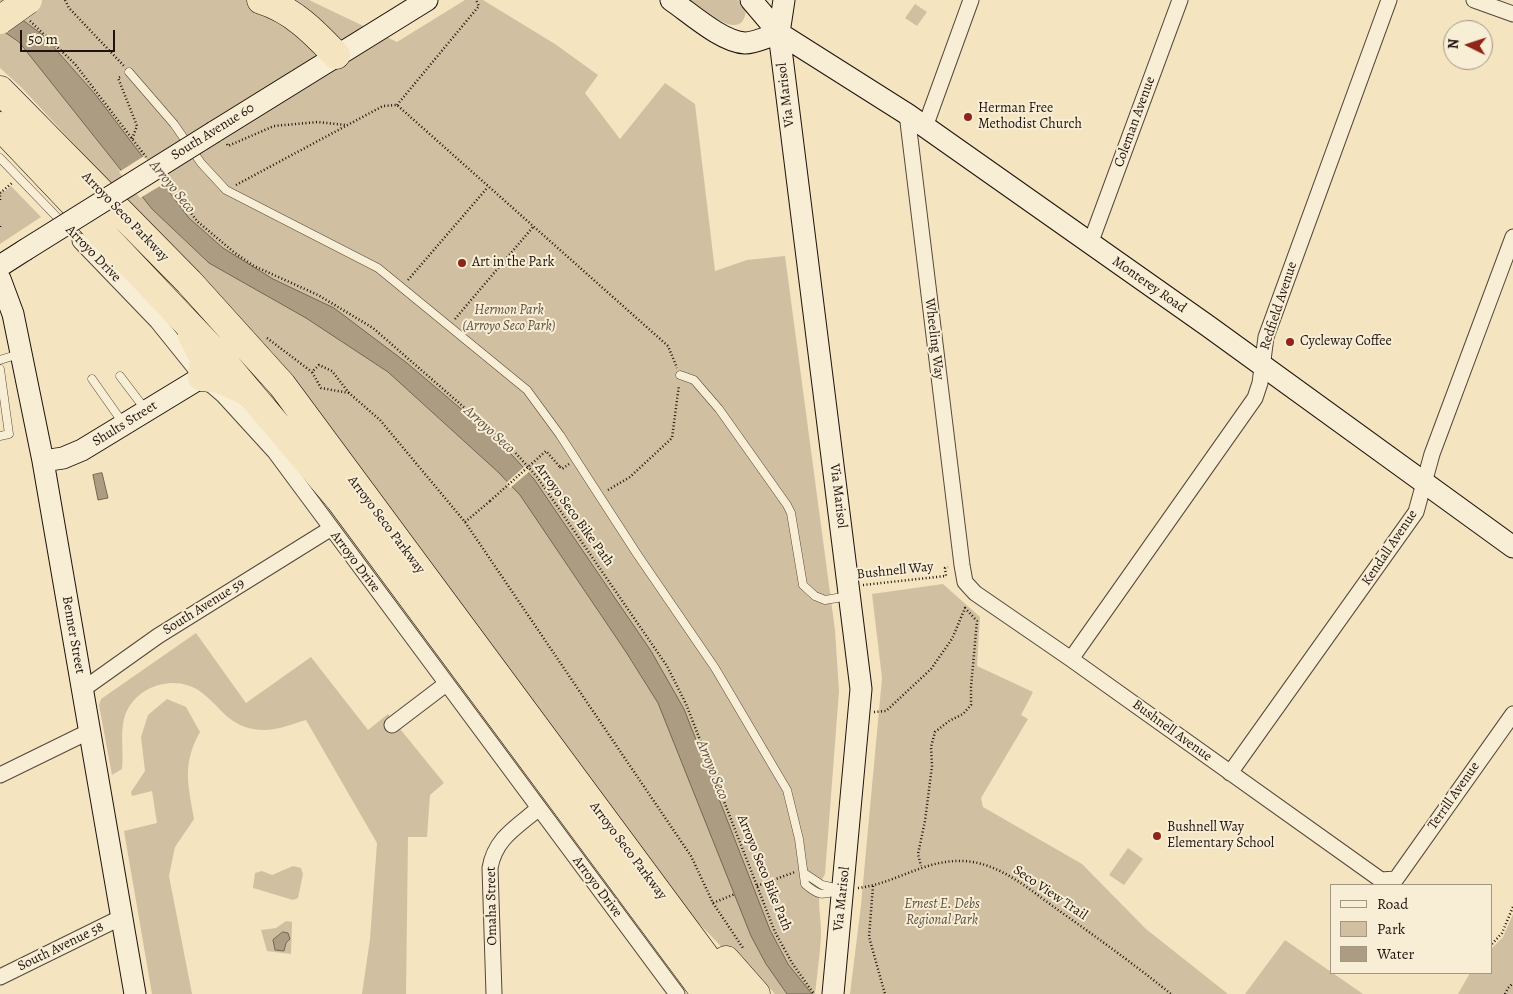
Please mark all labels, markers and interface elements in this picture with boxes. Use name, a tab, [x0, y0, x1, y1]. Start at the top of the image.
scale bar	[22, 20, 118, 52]
north arrow	[1443, 20, 1493, 70]
text: 50 m	[28, 29, 58, 49]
text: N	[1444, 38, 1463, 50]
street label: Via Marisol	[774, 62, 798, 128]
street label: Coleman Avenue	[1111, 74, 1159, 170]
street label: South Avenue 60	[168, 100, 258, 164]
place label: Herman Free Methodist Church	[978, 101, 1082, 134]
marker: Herman Free Methodist Church	[962, 111, 974, 123]
water label: Arroyo Seco	[145, 157, 199, 217]
street label: Arroyo Seco Parkway	[78, 169, 172, 265]
street label: Arroyo Drive	[62, 222, 124, 286]
street label: Monterey Road	[1109, 253, 1189, 317]
place label: Art in the Park	[472, 255, 554, 271]
marker: Art in the Park	[456, 257, 468, 269]
street label: Redfield Avenue	[1257, 260, 1301, 352]
street label: Wheeling Way	[921, 297, 947, 381]
park label: Hermon Park (Arroyo Seco Park)	[462, 303, 556, 336]
place label: Cycleway Coffee	[1300, 334, 1392, 350]
marker: Cycleway Coffee	[1284, 336, 1296, 348]
street label: Shults Street	[90, 397, 160, 451]
water label: Arroyo Seco	[460, 402, 518, 458]
street label: Arroyo Seco Bike Path	[531, 460, 617, 570]
street label: Via Marisol	[826, 463, 850, 529]
street label: Arroyo Seco Parkway	[344, 473, 428, 577]
street label: Kendall Avenue	[1359, 507, 1421, 589]
street label: Arroyo Drive	[326, 528, 384, 596]
street label: Bushnell Way	[856, 559, 934, 583]
street label: South Avenue 59	[160, 575, 248, 639]
street label: Benner Street	[58, 595, 88, 675]
street label: Bushnell Avenue	[1129, 696, 1215, 766]
water label: Arroyo Seco	[692, 738, 732, 802]
street label: Terrill Avenue	[1424, 759, 1484, 833]
street label: Arroyo Seco Parkway	[586, 799, 670, 903]
street label: Arroyo Seco Bike Path	[733, 812, 795, 934]
place label: Bushnell Way Elementary School	[1167, 820, 1274, 852]
marker: Bushnell Way Elementary School	[1151, 830, 1163, 842]
street label: Arroyo Drive	[568, 853, 626, 921]
street label: Seco View Trail	[1010, 862, 1090, 924]
street label: Omaha Street	[483, 866, 501, 946]
street label: Via Marisol	[830, 866, 854, 932]
legend	[1330, 884, 1493, 974]
text: Road	[1377, 894, 1408, 914]
park label: Ernest E. Debs Regional Park	[904, 897, 980, 930]
street label: South Avenue 58	[15, 919, 107, 975]
text: Park	[1377, 919, 1405, 939]
text: Water	[1377, 944, 1414, 964]

